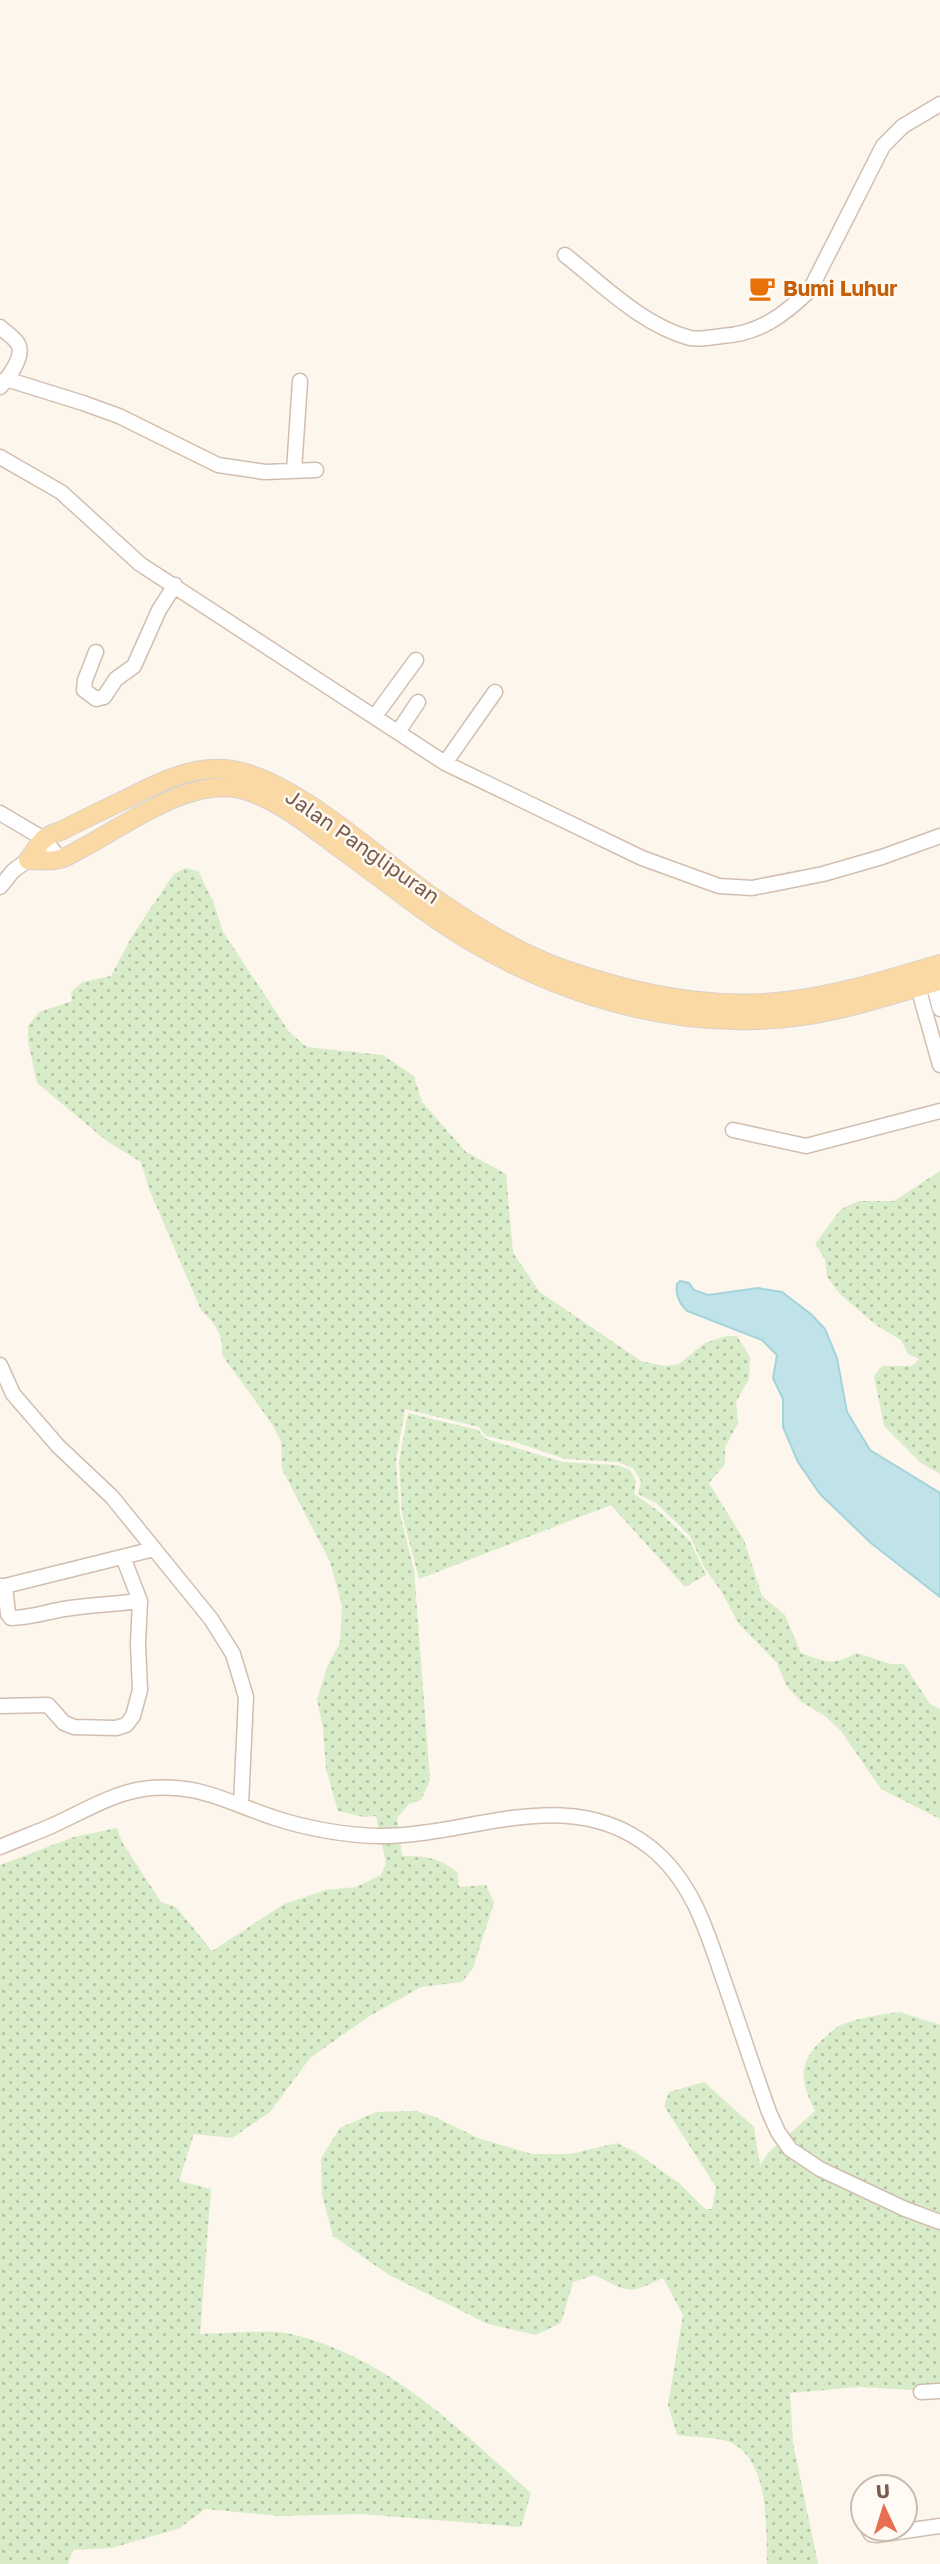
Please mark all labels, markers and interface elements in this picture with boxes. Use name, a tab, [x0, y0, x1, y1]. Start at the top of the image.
cafe icon: Bumi Luhur	[747, 273, 777, 303]
place label: Bumi Luhur	[783, 275, 897, 301]
street label: Jalan Panglipuran	[281, 783, 445, 909]
north arrow	[849, 2473, 919, 2543]
text: U	[875, 2479, 891, 2502]

